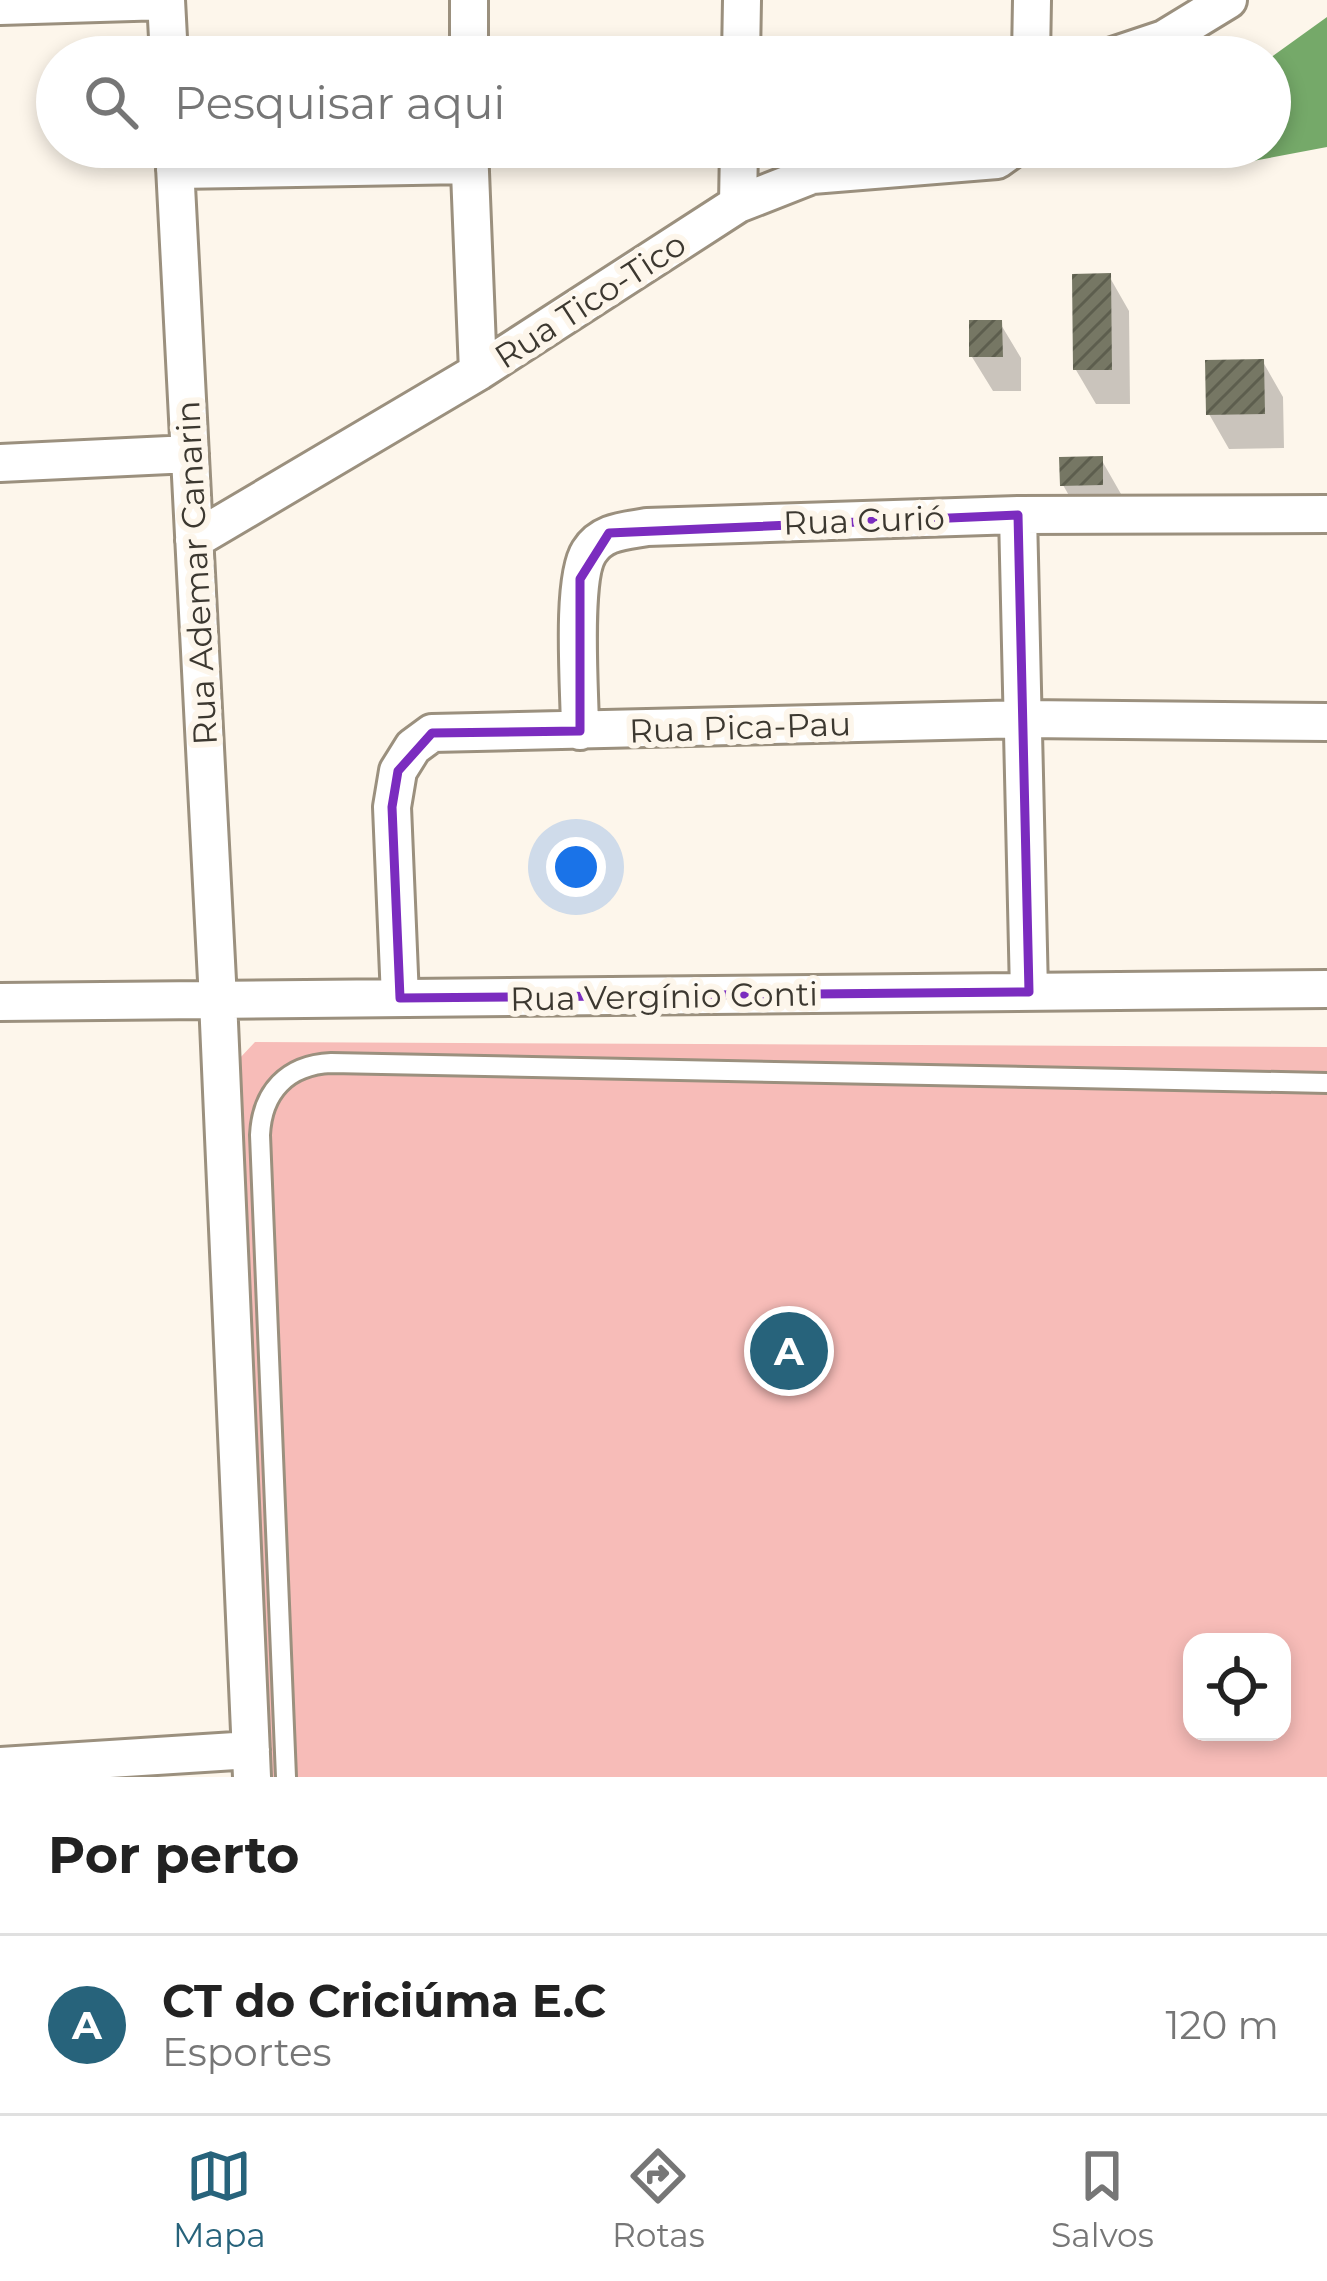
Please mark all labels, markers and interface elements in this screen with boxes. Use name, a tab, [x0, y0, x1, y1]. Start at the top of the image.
search box	[36, 36, 1291, 168]
icon: search	[78, 69, 144, 135]
text: Pesquisar aqui	[174, 75, 505, 130]
street label: Rua Tico-Tico	[487, 223, 693, 377]
street label: Rua Ademar Canarin	[167, 400, 225, 746]
street label: Rua Curió	[783, 497, 945, 543]
street label: Rua Pica-Pau	[628, 703, 852, 751]
your location	[546, 837, 606, 897]
street label: Rua Vergínio Conti	[510, 973, 818, 1019]
pin: A	[750, 1306, 828, 1396]
map controls	[1183, 1633, 1291, 1741]
button: locate	[1183, 1633, 1291, 1741]
text: Por perto	[48, 1824, 299, 1886]
text: CT do Criciúma E.C	[162, 1973, 606, 2028]
text: A	[72, 2001, 102, 2049]
text: 120 m	[1165, 2001, 1279, 2049]
text: Esportes	[162, 2028, 332, 2076]
tab: Mapa	[173, 2143, 266, 2255]
tab: Rotas	[612, 2143, 705, 2255]
tab: Salvos	[1051, 2143, 1154, 2255]

